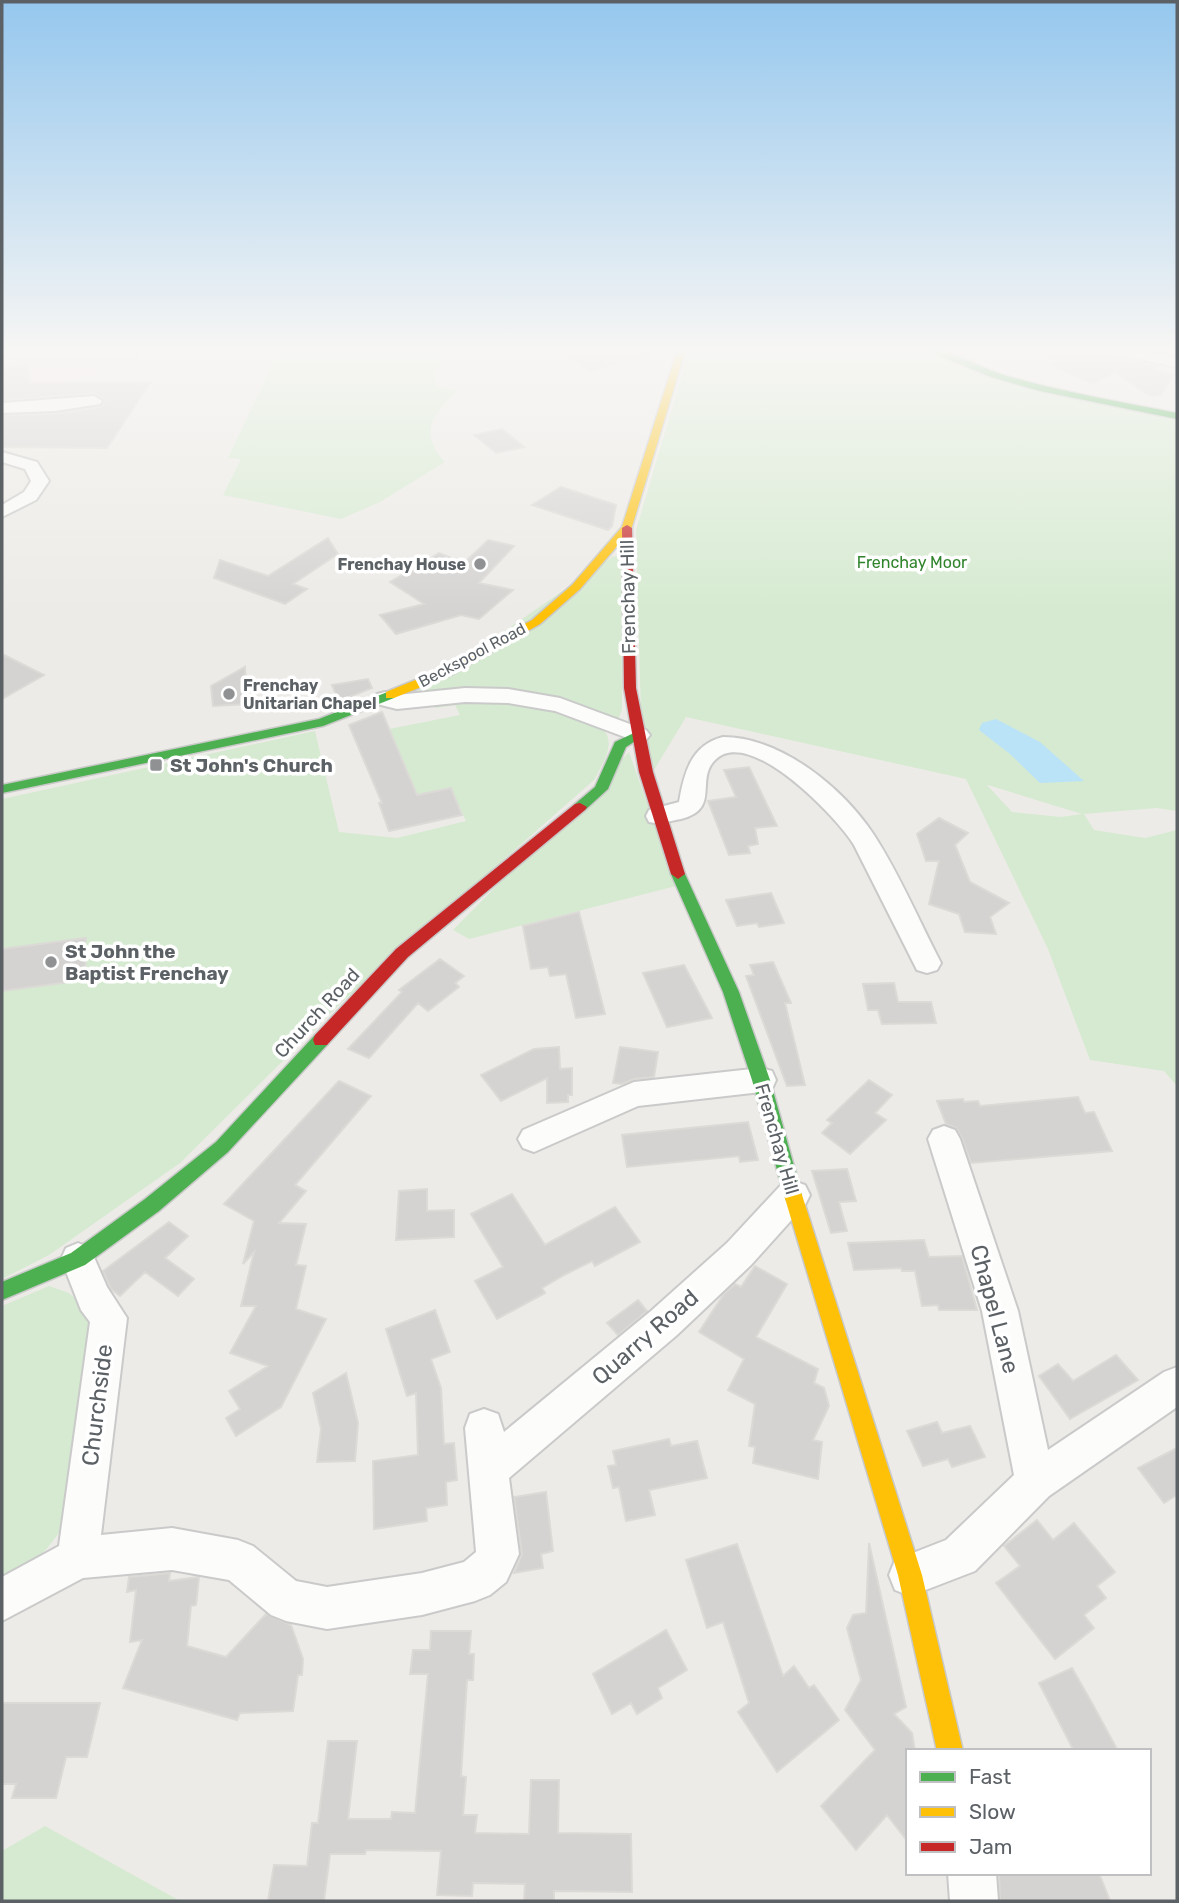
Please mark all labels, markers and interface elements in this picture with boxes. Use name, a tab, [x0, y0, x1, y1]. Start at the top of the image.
street label: Frenchay Hill	[616, 540, 640, 654]
park label: Frenchay Moor	[857, 553, 967, 572]
place label: Frenchay House	[337, 555, 466, 574]
marker: Frenchay House	[472, 556, 488, 572]
street label: Beckspool Road	[415, 619, 529, 691]
place label: Frenchay Unitarian Chapel	[243, 676, 377, 713]
marker: Frenchay Unitarian Chapel	[221, 686, 237, 702]
place label: St John's Church	[170, 754, 333, 777]
marker: St John's Church	[148, 757, 164, 773]
place label: St John the Baptist Frenchay	[65, 940, 229, 985]
marker: St John the Baptist Frenchay	[43, 954, 59, 970]
street label: Church Road	[270, 963, 364, 1063]
street label: Frenchay Hill	[750, 1081, 804, 1197]
street label: Chapel Lane	[964, 1241, 1026, 1377]
street label: Quarry Road	[586, 1283, 704, 1391]
street label: Churchside	[76, 1343, 118, 1467]
legend	[906, 1749, 1151, 1875]
text: Fast	[969, 1764, 1011, 1789]
text: Slow	[969, 1799, 1016, 1824]
text: Jam	[969, 1834, 1013, 1859]

